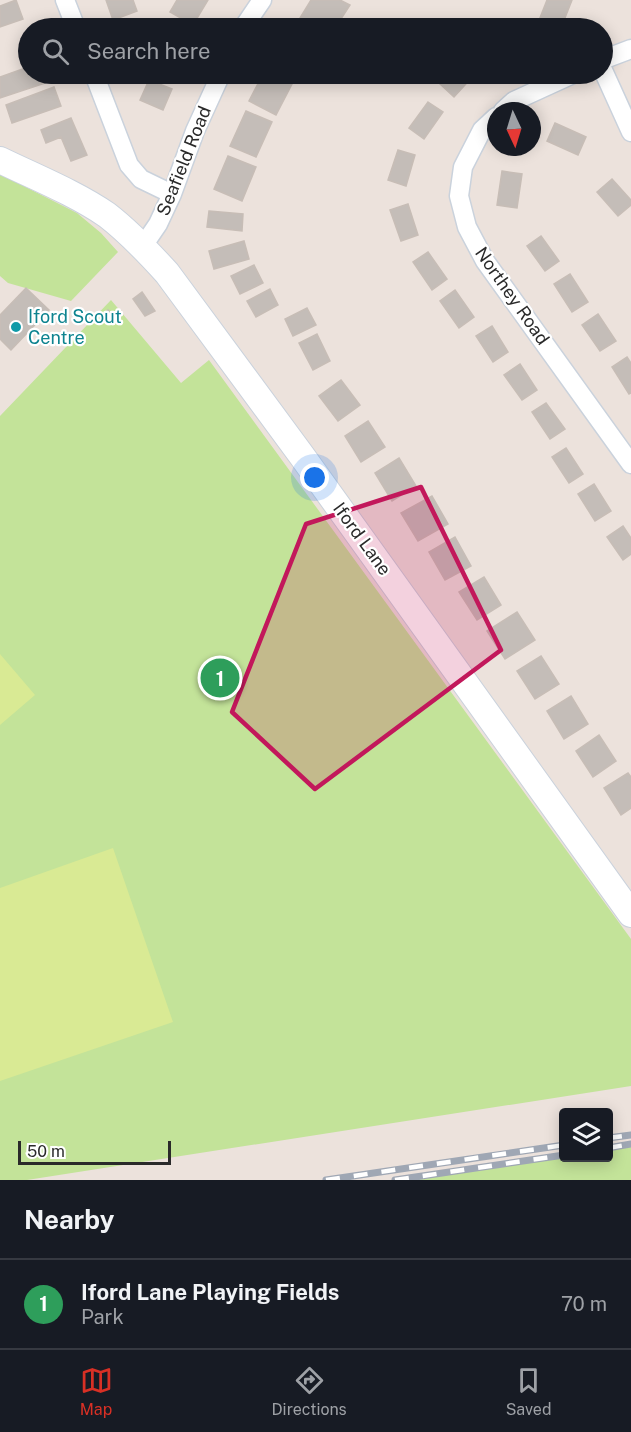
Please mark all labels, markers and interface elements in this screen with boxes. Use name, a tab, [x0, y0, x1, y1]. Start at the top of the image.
search box	[18, 18, 613, 84]
icon: search	[39, 35, 72, 68]
text: Search here	[87, 38, 211, 64]
north arrow	[487, 102, 541, 156]
street label: Seafield Road	[152, 103, 215, 219]
street label: Northey Road	[471, 243, 554, 349]
place label: Iford Scout Centre	[28, 306, 122, 348]
marker: Iford Scout Centre	[9, 320, 23, 334]
your location	[300, 463, 329, 492]
street label: Iford Lane	[329, 498, 396, 579]
pin: 1	[200, 656, 240, 700]
map controls	[559, 1108, 613, 1162]
button: layers	[559, 1108, 613, 1162]
scale bar	[18, 1138, 171, 1166]
text: 50 m	[27, 1142, 65, 1161]
text: Nearby	[24, 1204, 114, 1235]
text: Iford Lane Playing Fields	[81, 1279, 339, 1305]
text: 1	[39, 1292, 48, 1316]
text: 70 m	[561, 1292, 607, 1316]
text: Park	[81, 1305, 124, 1329]
tab: Map	[80, 1364, 113, 1419]
tab: Directions	[272, 1364, 347, 1419]
tab: Saved	[506, 1364, 551, 1419]

